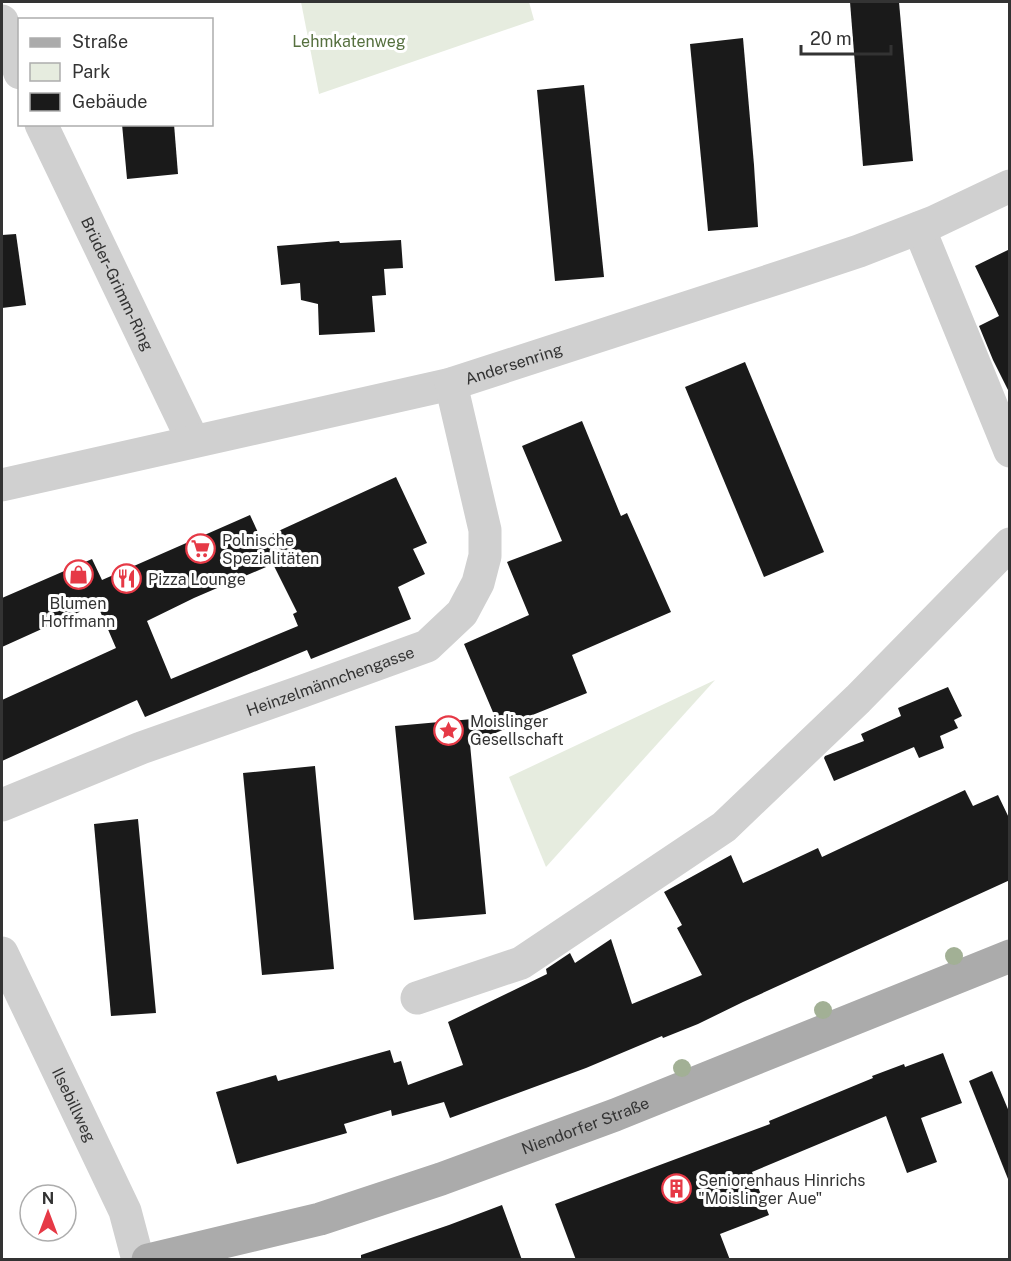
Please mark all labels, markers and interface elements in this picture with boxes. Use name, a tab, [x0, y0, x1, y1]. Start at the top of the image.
legend	[18, 18, 213, 126]
scale bar	[801, 18, 891, 56]
text: 20 m	[810, 28, 852, 49]
text: Straße	[72, 31, 128, 52]
park label: Lehmkatenweg	[292, 32, 406, 51]
text: Park	[72, 61, 110, 82]
text: Gebäude	[72, 91, 147, 112]
street label: Brüder-Grimm-Ring	[77, 214, 158, 354]
street label: Andersenring	[462, 339, 565, 388]
place label: Polnische Spezialitäten	[222, 531, 319, 568]
supermarket icon: Polnische Spezialitäten	[185, 533, 217, 565]
shop icon: Blumen Hoffmann	[62, 559, 94, 591]
restaurant icon: Pizza Lounge	[111, 563, 143, 595]
place label: Pizza Lounge	[148, 570, 246, 589]
place label: Blumen Hoffmann	[41, 594, 115, 631]
street label: Heinzelmännchengasse	[244, 642, 417, 720]
place label: Moislinger Gesellschaft	[470, 712, 564, 749]
place icon: Moislinger Gesellschaft	[433, 714, 465, 746]
street label: Ilsebillweg	[48, 1064, 100, 1145]
street label: Niendorfer Straße	[519, 1093, 652, 1158]
place label: Seniorenhaus Hinrichs "Moislinger Aue"	[698, 1171, 865, 1208]
building icon: Seniorenhaus Hinrichs "Moislinger Aue"	[661, 1173, 693, 1205]
north arrow	[18, 1183, 78, 1243]
text: N	[42, 1189, 54, 1208]

